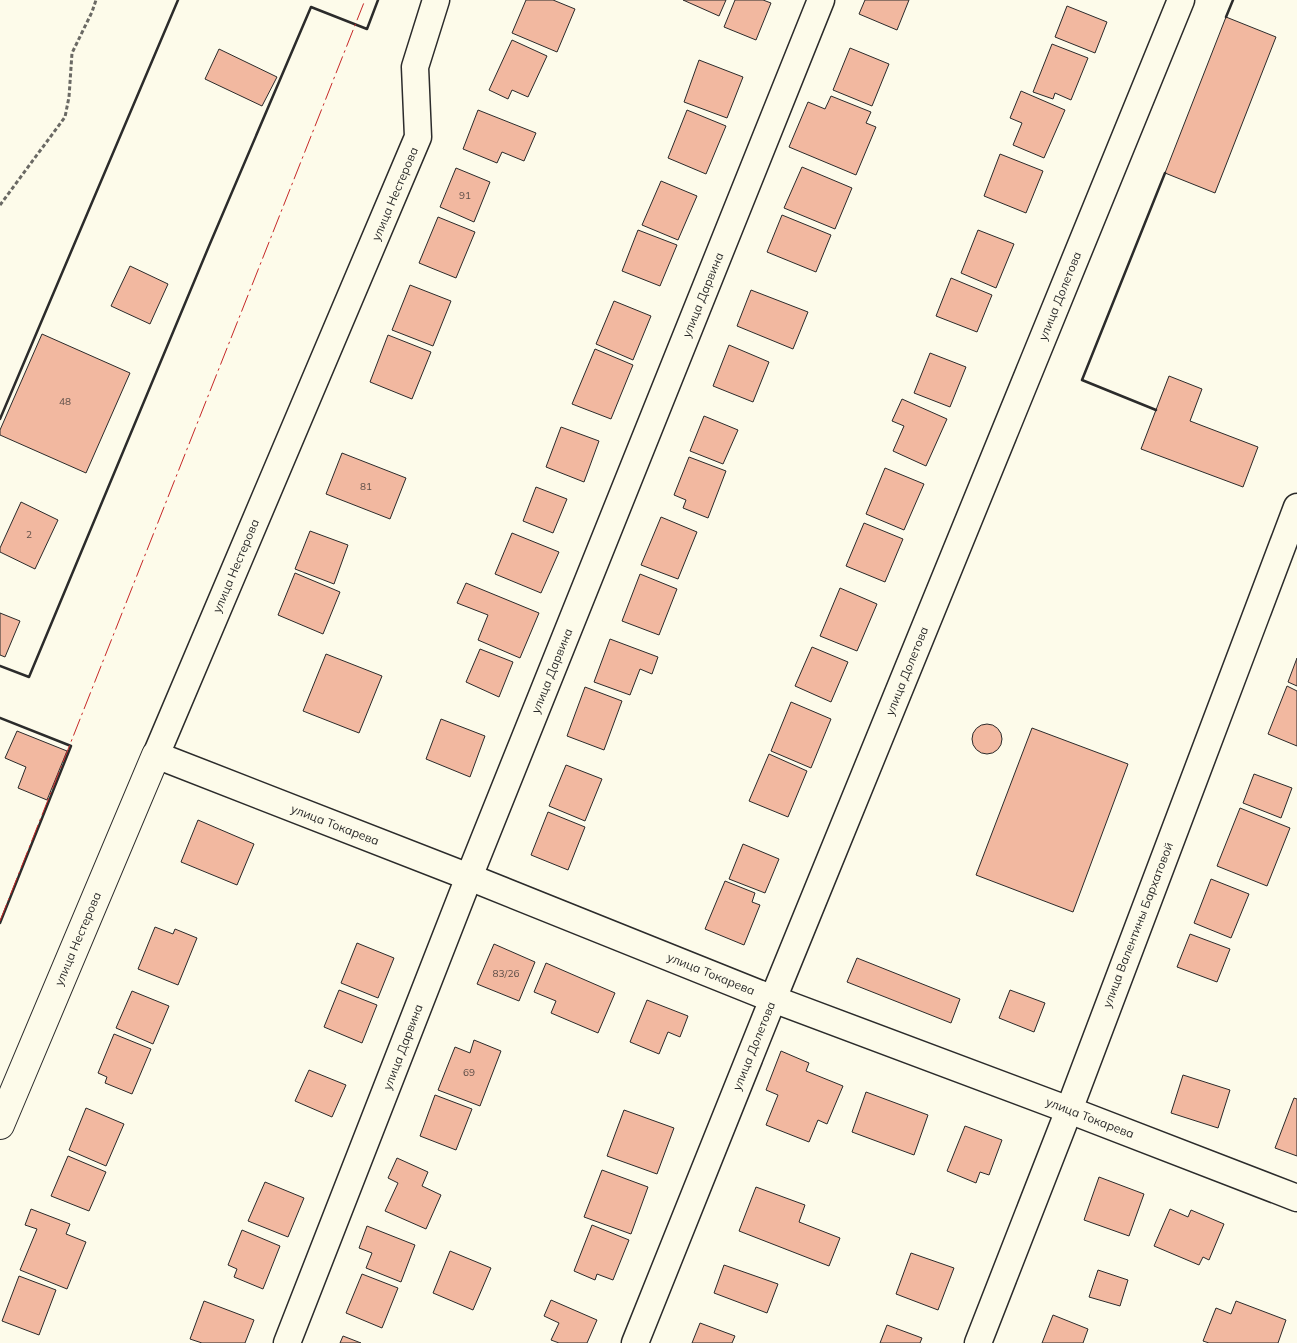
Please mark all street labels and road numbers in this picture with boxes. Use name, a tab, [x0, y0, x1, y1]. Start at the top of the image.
street label: улица Нестерова	[368, 145, 421, 243]
street label: улица Долетова	[1035, 249, 1084, 343]
street label: улица Дарвина	[679, 250, 726, 340]
street label: улица Нестерова	[209, 517, 262, 615]
street label: улица Долетова	[882, 624, 931, 718]
street label: улица Дарвина	[528, 626, 575, 716]
street label: улица Токарева	[289, 801, 381, 848]
street label: улица Валентины Бархатовой	[1099, 840, 1176, 1010]
street label: улица Нестерова	[51, 890, 104, 988]
street label: улица Токарева	[665, 949, 757, 998]
street label: улица Долетова	[729, 999, 778, 1093]
street label: улица Дарвина	[379, 1002, 426, 1092]
street label: улица Токарева	[1044, 1094, 1136, 1141]

